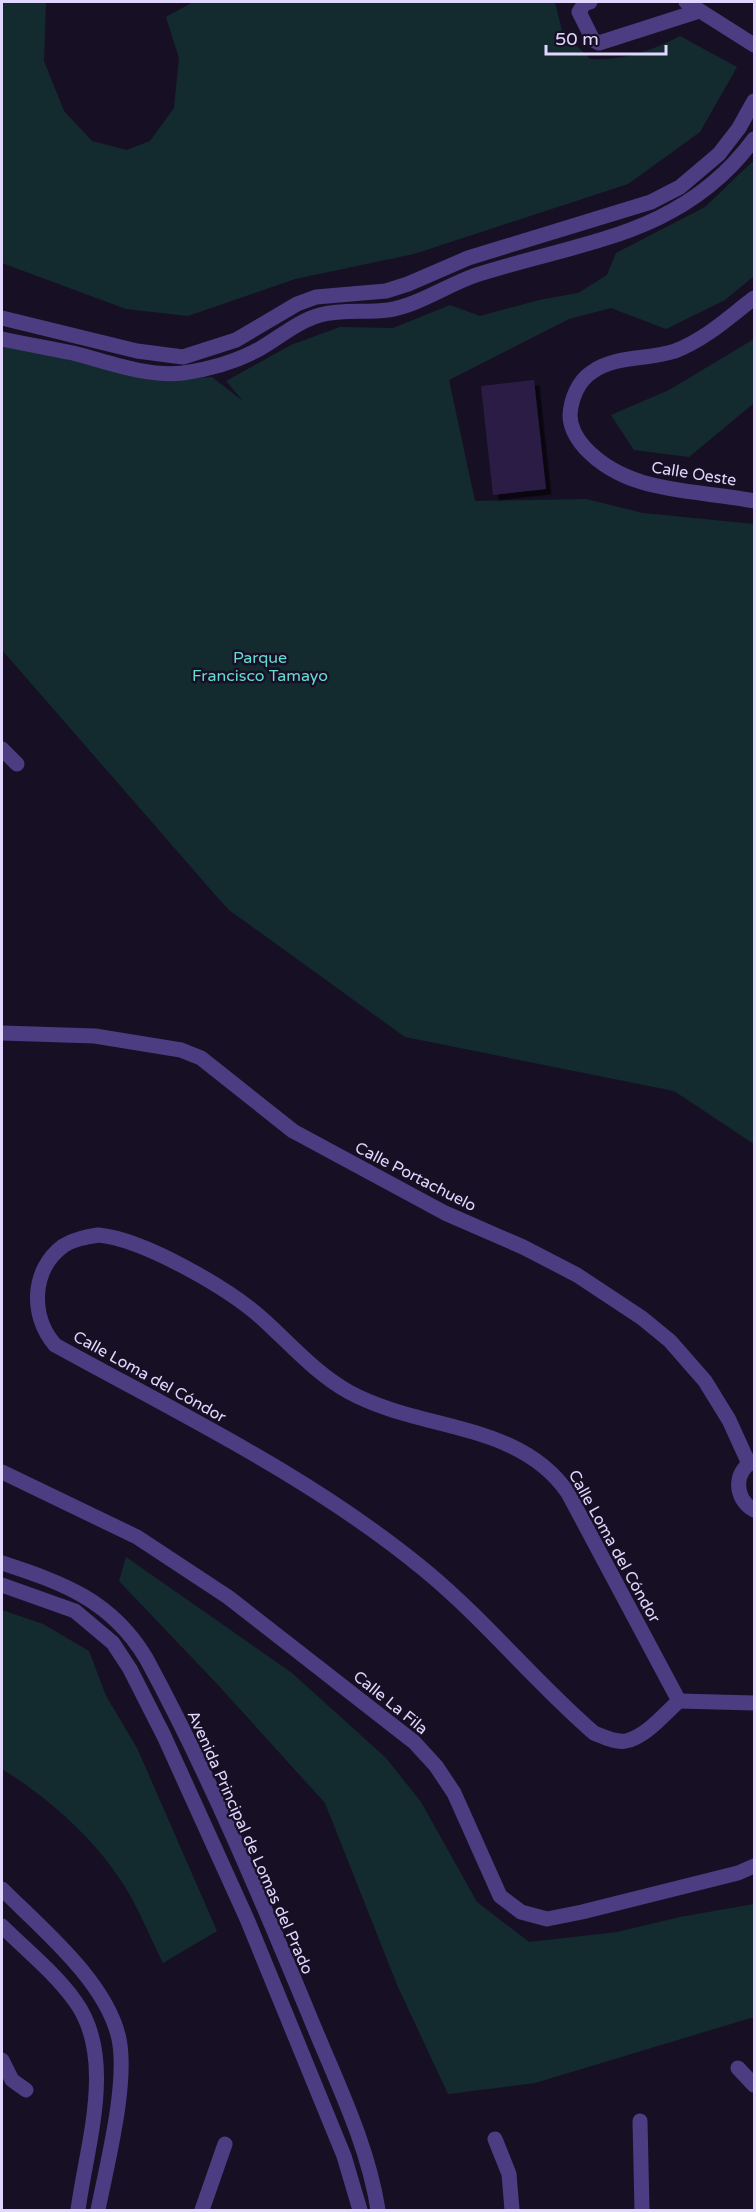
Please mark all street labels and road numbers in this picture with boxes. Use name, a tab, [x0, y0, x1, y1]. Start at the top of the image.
street label: Calle Oeste	[650, 457, 738, 491]
street label: Calle Portachuelo	[352, 1138, 480, 1216]
street label: Calle Loma del Cóndor	[70, 1327, 230, 1428]
street label: Calle Loma del Cóndor	[564, 1467, 665, 1627]
street label: Calle La Fila	[349, 1667, 432, 1739]
street label: Avenida Principal de Lomas del Prado	[183, 1707, 318, 1977]

